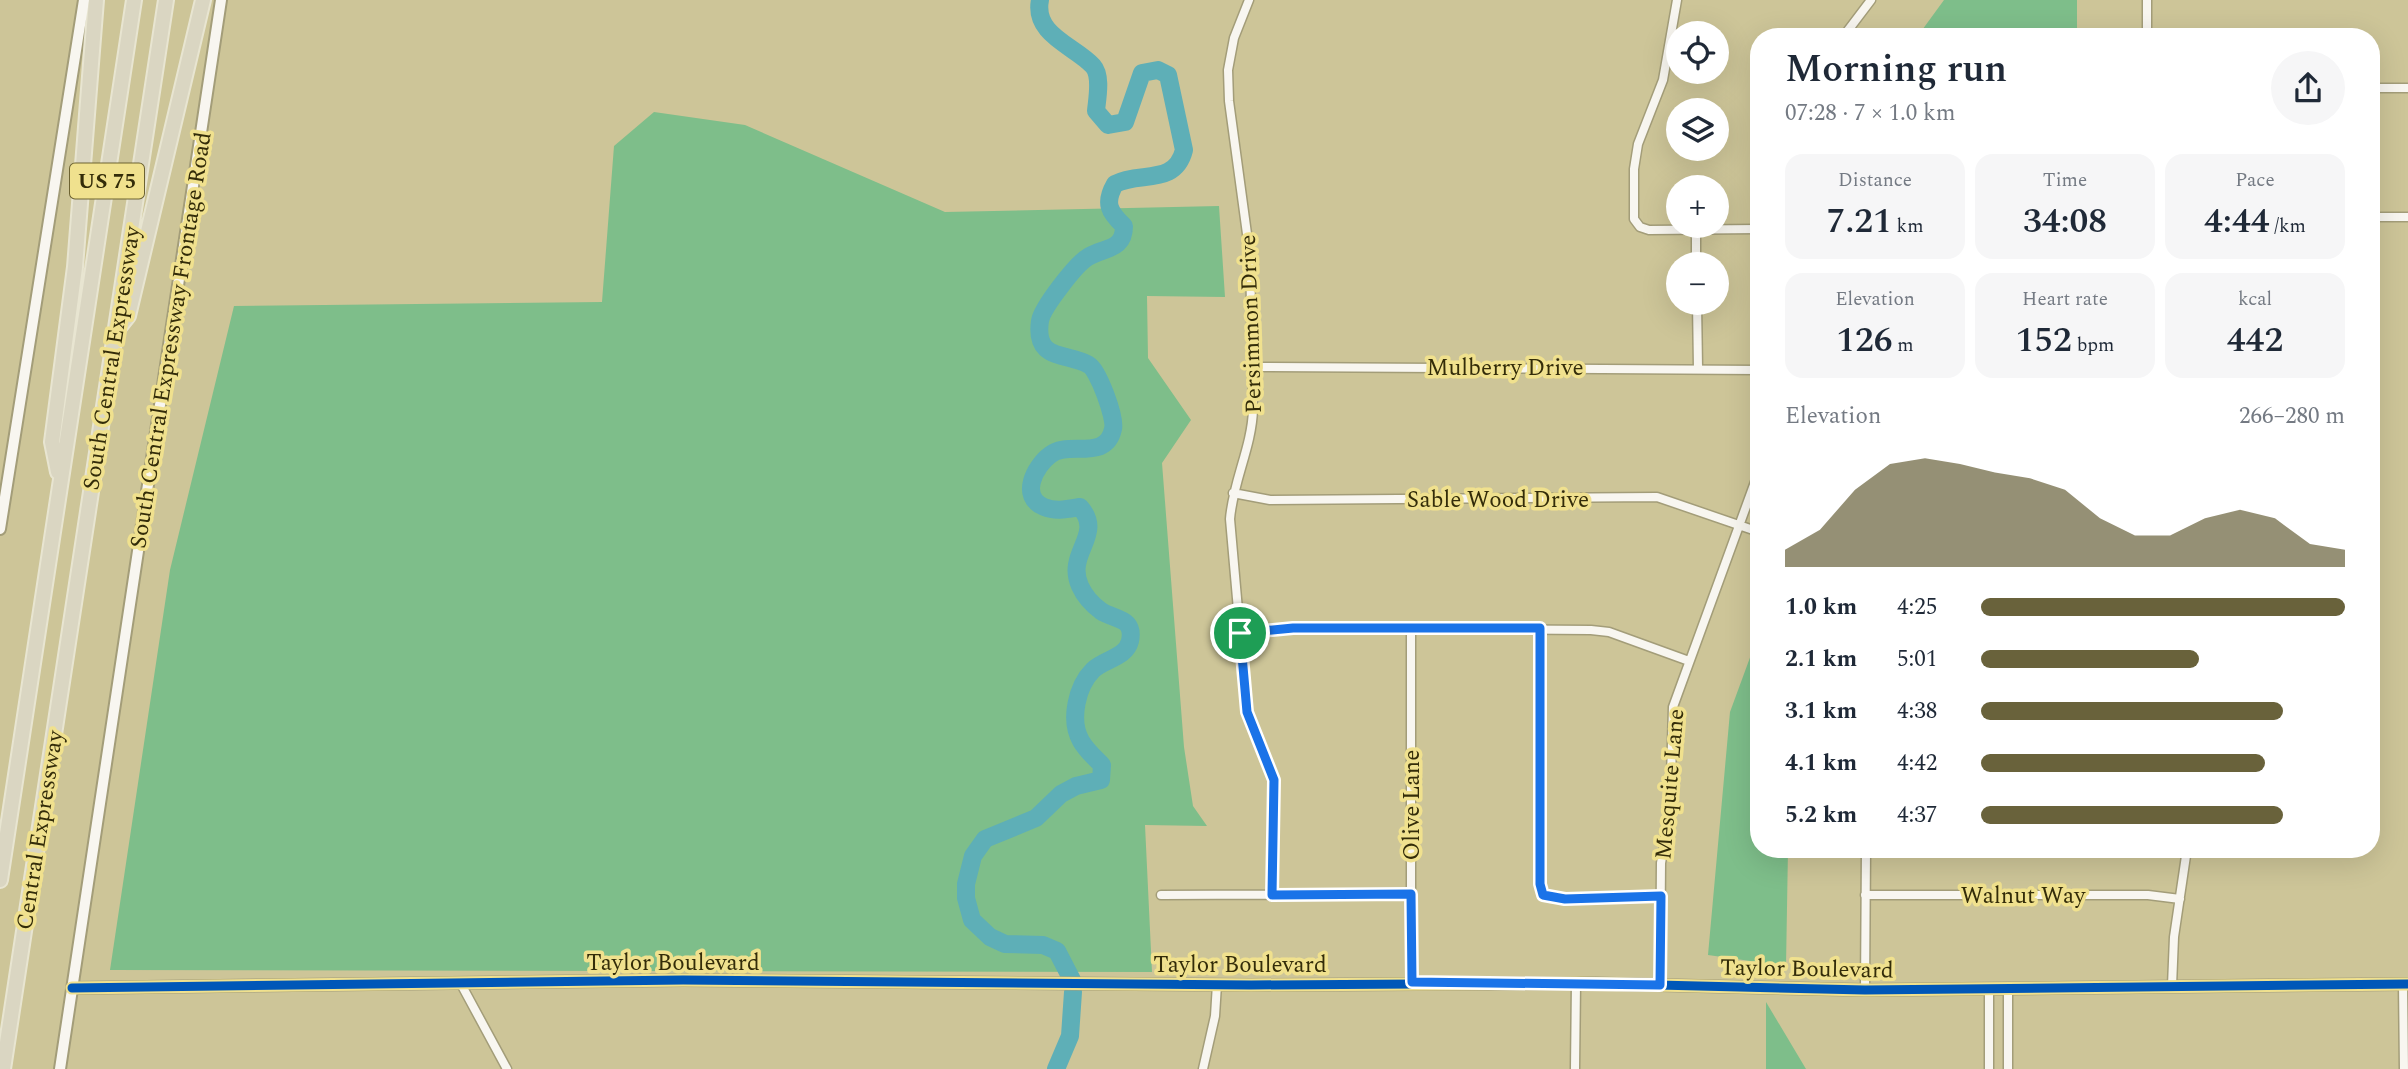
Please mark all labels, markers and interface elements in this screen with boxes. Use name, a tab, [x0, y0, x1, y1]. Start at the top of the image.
map controls	[1666, 21, 1729, 315]
button: locate	[1666, 21, 1729, 84]
text: Morning run	[1785, 41, 2007, 99]
button: share	[2271, 51, 2345, 125]
text: 07:28 · 7 × 1.0 km	[1785, 96, 1956, 131]
button: layers	[1666, 98, 1729, 161]
street label: South Central Expressway Frontage Road	[121, 129, 222, 551]
road number: US 75	[70, 164, 144, 198]
text: Distance	[1838, 166, 1912, 195]
text: Time	[2043, 166, 2087, 195]
text: Pace	[2235, 166, 2275, 195]
button: +	[1666, 175, 1729, 238]
text: 7.21	[1826, 195, 1892, 248]
text: 34:08	[2023, 195, 2107, 248]
text: 4:44	[2204, 195, 2269, 248]
text: km	[1892, 212, 1924, 241]
text: /km	[2269, 212, 2306, 241]
street label: South Central Expressway	[74, 223, 151, 493]
street label: Persimmon Drive	[1231, 234, 1272, 414]
button: −	[1666, 252, 1729, 315]
text: Elevation	[1835, 285, 1915, 314]
text: Heart rate	[2022, 285, 2108, 314]
text: kcal	[2238, 285, 2272, 314]
text: 126	[1836, 314, 1893, 367]
text: 152	[2016, 314, 2072, 367]
text: 442	[2227, 314, 2283, 367]
text: m	[1893, 331, 1914, 360]
text: bpm	[2072, 331, 2114, 360]
street label: Mulberry Drive	[1426, 351, 1584, 386]
text: Elevation	[1785, 399, 1881, 434]
text: 266–280 m	[2239, 399, 2345, 434]
street label: Sable Wood Drive	[1407, 483, 1589, 518]
text: 1.0 km	[1785, 590, 1857, 625]
text: 4:25	[1897, 590, 1937, 625]
pin	[1210, 603, 1270, 663]
icon: arrive	[1221, 614, 1259, 652]
text: 2.1 km	[1785, 642, 1857, 677]
text: 5:01	[1897, 642, 1937, 677]
text: 3.1 km	[1785, 694, 1857, 729]
text: 4:38	[1897, 694, 1937, 729]
street label: Mesquite Lane	[1646, 707, 1695, 861]
street label: Central Expressway	[7, 727, 74, 932]
text: 4.1 km	[1785, 746, 1857, 781]
text: 4:42	[1897, 746, 1937, 781]
street label: Olive Lane	[1395, 750, 1430, 860]
text: 5.2 km	[1785, 798, 1857, 833]
text: 4:37	[1897, 798, 1937, 833]
street label: Walnut Way	[1961, 879, 2086, 914]
street label: Taylor Boulevard	[586, 946, 760, 981]
street label: Taylor Boulevard	[1153, 948, 1327, 983]
street label: Taylor Boulevard	[1720, 950, 1894, 989]

